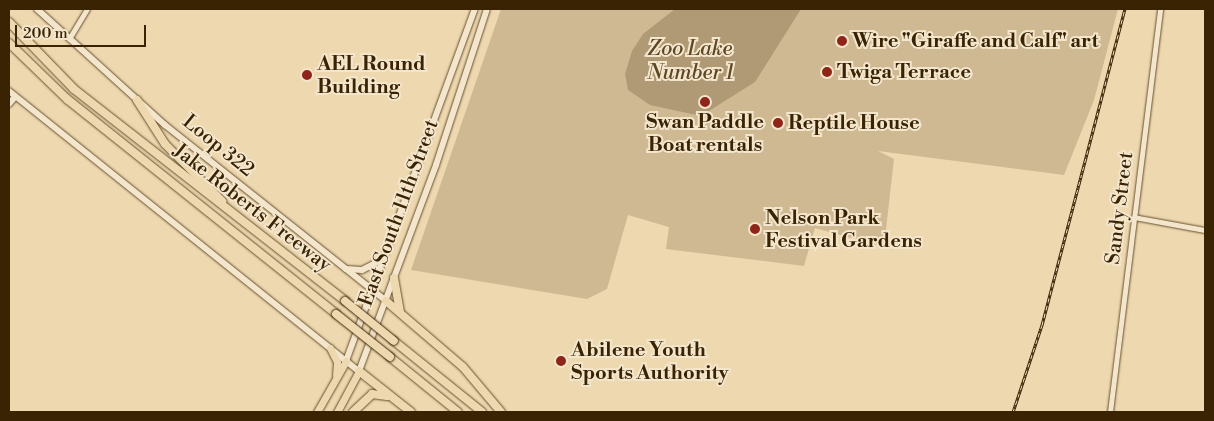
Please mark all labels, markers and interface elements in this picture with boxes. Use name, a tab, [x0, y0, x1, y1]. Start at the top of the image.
scale bar	[18, 15, 149, 47]
text: 200 m	[23, 24, 68, 43]
place label: Wire "Giraffe and Calf" art	[852, 29, 1099, 53]
marker: Wire "Giraffe and Calf" art	[836, 35, 848, 47]
water label: Zoo Lake Number 1	[647, 36, 733, 86]
place label: AEL Round Building	[317, 52, 426, 99]
place label: Twiga Terrace	[837, 60, 971, 84]
marker: Twiga Terrace	[821, 66, 833, 78]
marker: AEL Round Building	[301, 69, 313, 81]
marker: Swan Paddle Boat rentals	[699, 96, 711, 108]
street label: Loop 322	[177, 110, 259, 182]
place label: Swan Paddle Boat rentals	[646, 110, 764, 157]
place label: Reptile House	[788, 111, 920, 135]
street label: East South 11th Street	[354, 116, 444, 310]
marker: Reptile House	[772, 117, 784, 129]
street label: Jake Roberts Freeway	[168, 139, 336, 277]
street label: Sandy Street	[1101, 150, 1139, 266]
place label: Nelson Park Festival Gardens	[765, 206, 922, 253]
marker: Nelson Park Festival Gardens	[749, 223, 761, 235]
place label: Abilene Youth Sports Authority	[571, 338, 729, 385]
marker: Abilene Youth Sports Authority	[555, 355, 567, 367]

